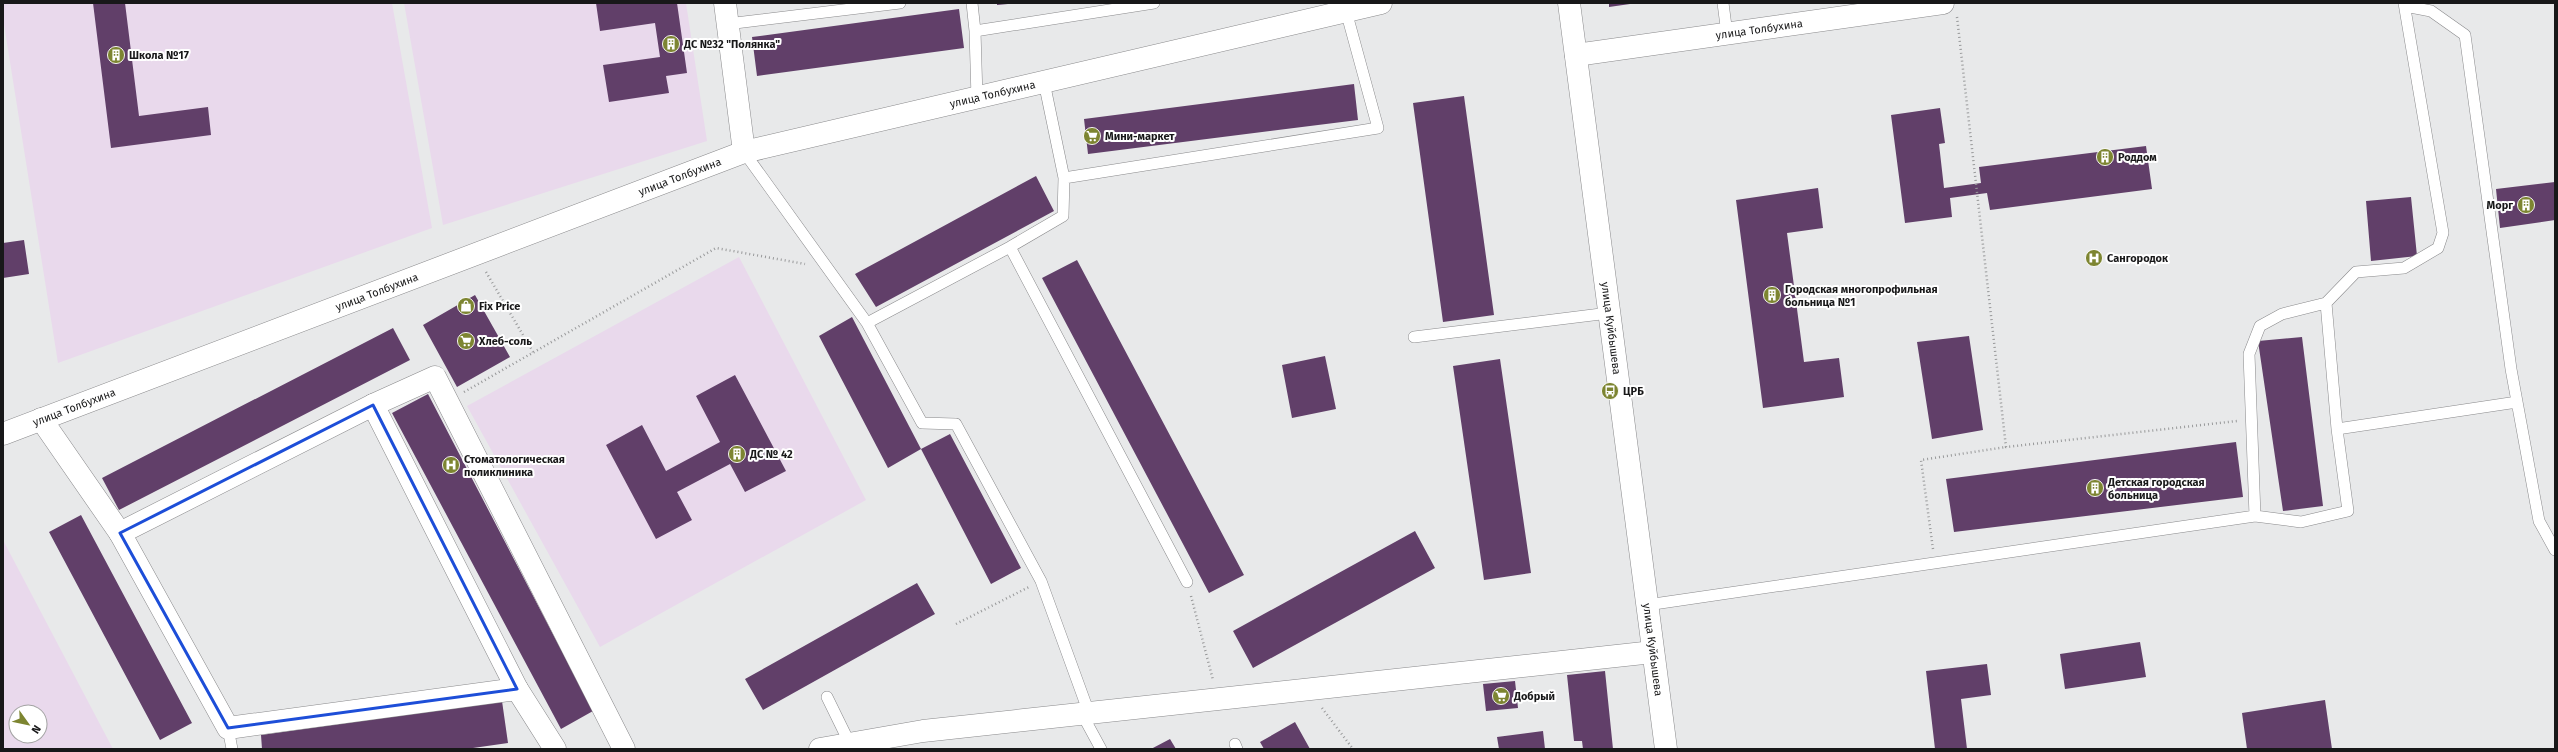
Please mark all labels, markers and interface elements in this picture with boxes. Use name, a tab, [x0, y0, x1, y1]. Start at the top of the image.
street label: улица Толбухина	[1715, 16, 1803, 42]
building icon: ДС №32 "Полянка"	[661, 34, 681, 54]
place label: ДС №32 "Полянка"	[683, 38, 780, 51]
building icon: Школа №17	[106, 45, 126, 65]
place label: Школа №17	[129, 49, 189, 62]
street label: улица Толбухина	[948, 78, 1037, 110]
supermarket icon: Мини-маркет	[1082, 126, 1102, 146]
place label: Мини-маркет	[1105, 130, 1175, 143]
building icon: Роддом	[2095, 147, 2115, 167]
place label: Роддом	[2118, 151, 2157, 164]
street label: улица Толбухина	[636, 155, 723, 198]
building icon: Морг	[2516, 195, 2536, 215]
place label: Морг	[2487, 199, 2513, 212]
hospital icon: Сангородок	[2084, 248, 2104, 268]
place label: Сангородок	[2107, 252, 2169, 265]
street label: улица Толбухина	[334, 270, 420, 313]
street label: улица Куйбышева	[1599, 281, 1624, 375]
place label: Городская многопрофильная больница №1	[1785, 283, 1938, 309]
building icon: Городская многопрофильная больница №1	[1762, 285, 1782, 305]
shop icon: Fix Price	[456, 296, 476, 316]
place label: Fix Price	[479, 300, 520, 313]
supermarket icon: Хлеб-соль	[456, 331, 476, 351]
place label: Хлеб-соль	[478, 335, 532, 348]
bus stop icon: ЦРБ	[1600, 381, 1620, 401]
street label: улица Толбухина	[31, 385, 117, 429]
place label: ЦРБ	[1623, 385, 1644, 398]
building icon: ДС № 42	[727, 444, 747, 464]
place label: ДС № 42	[749, 448, 793, 461]
place label: Стоматологическая поликлиника	[464, 453, 565, 479]
hospital icon: Стоматологическая поликлиника	[441, 455, 461, 475]
place label: Детская городская больница	[2107, 476, 2205, 502]
building icon: Детская городская больница	[2085, 478, 2105, 498]
street label: улица Куйбышева	[1641, 602, 1666, 697]
supermarket icon: Добрый	[1491, 686, 1511, 706]
place label: Добрый	[1513, 690, 1555, 703]
north arrow	[8, 704, 48, 744]
text: N	[29, 723, 43, 736]

